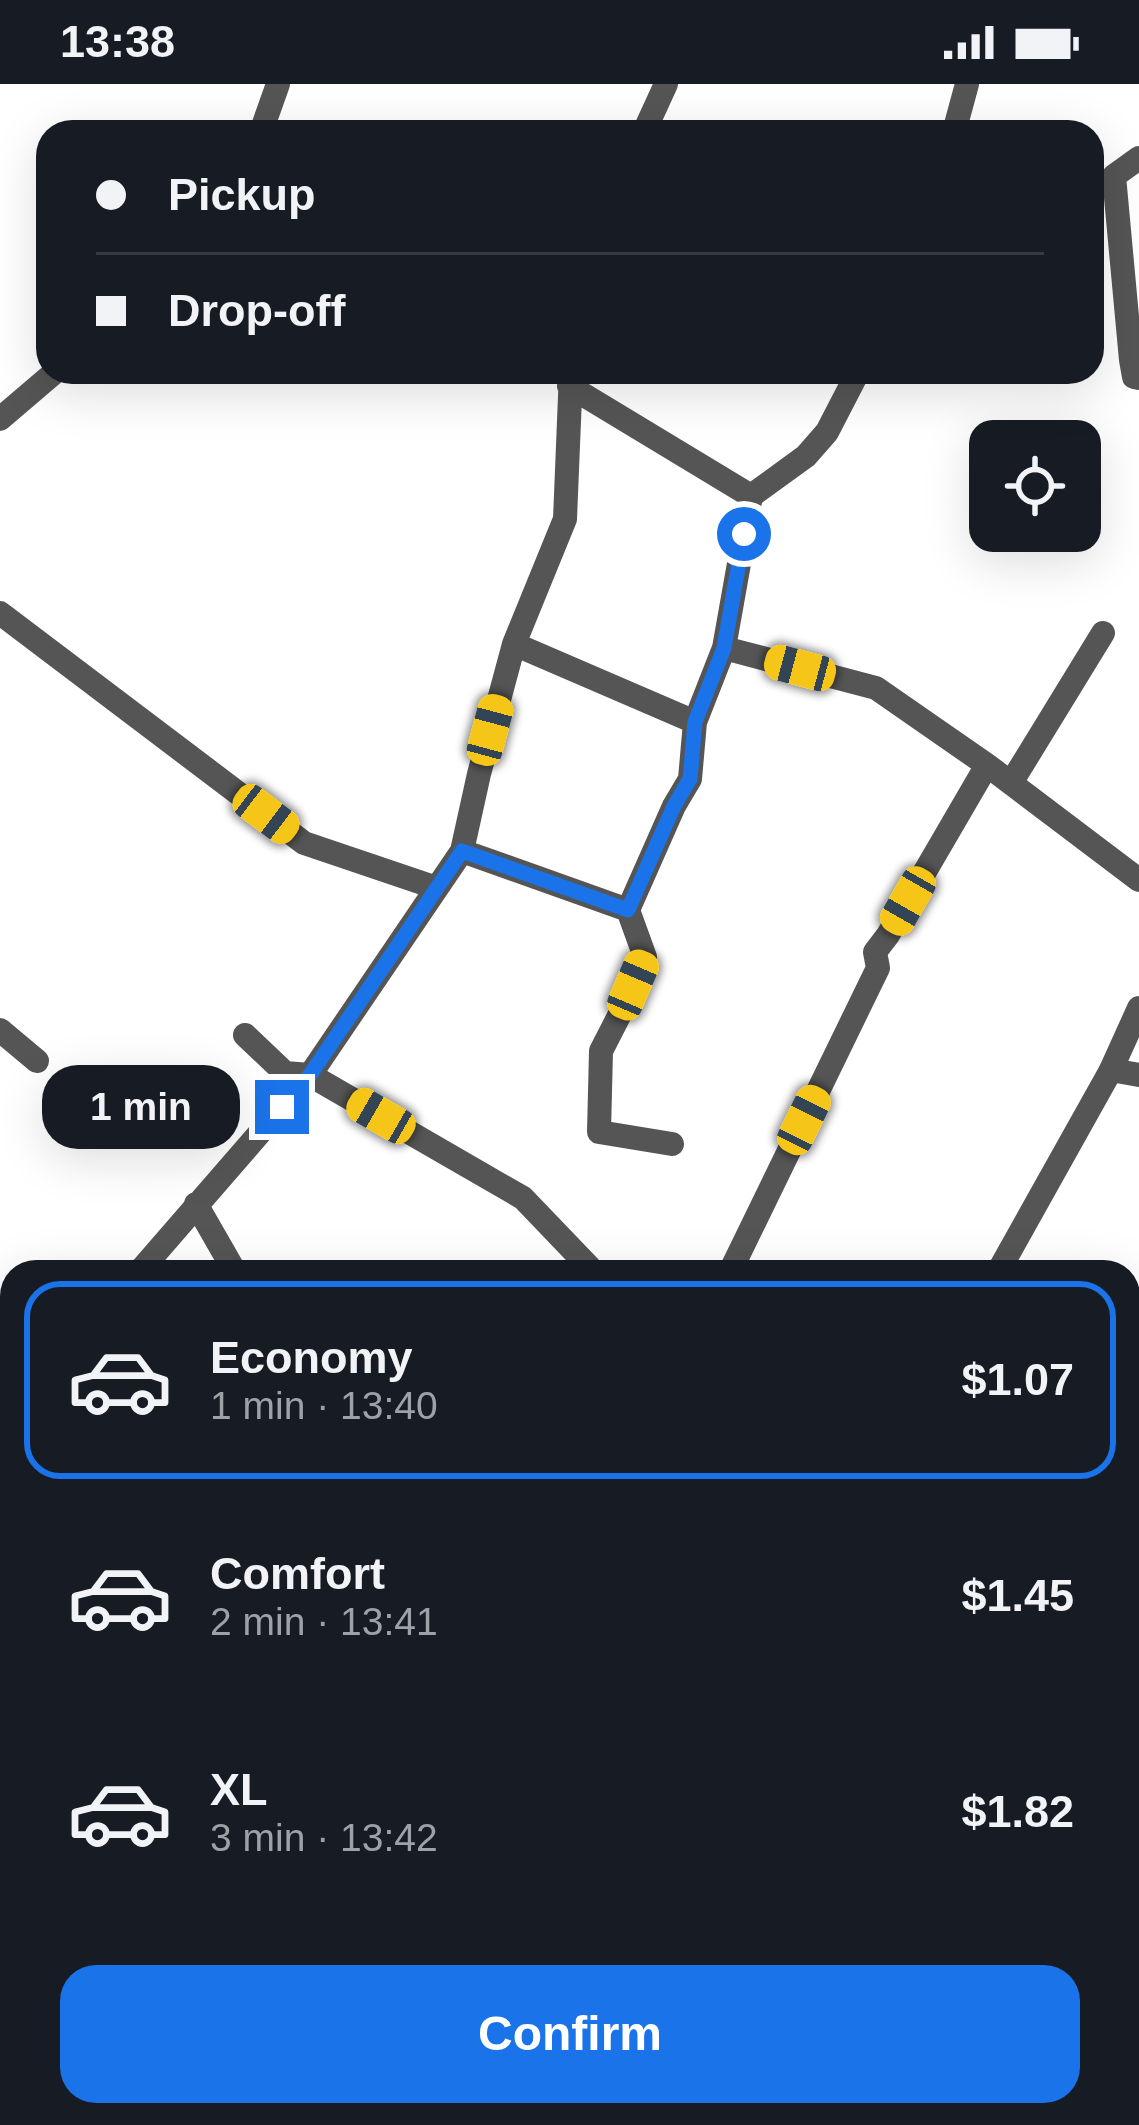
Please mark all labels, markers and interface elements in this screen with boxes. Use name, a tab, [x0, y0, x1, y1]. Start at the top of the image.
text: 13:38	[60, 16, 175, 67]
text: Pickup	[168, 169, 316, 220]
text: Drop-off	[168, 285, 345, 336]
map controls	[969, 420, 1101, 552]
button: locate	[969, 420, 1101, 552]
route start	[717, 507, 771, 561]
car	[761, 641, 839, 695]
car	[463, 691, 517, 769]
car	[226, 778, 306, 850]
car	[874, 861, 942, 941]
car	[602, 945, 664, 1025]
callout: 1 min	[42, 1065, 240, 1149]
route end	[255, 1080, 309, 1134]
car	[772, 1080, 836, 1160]
car	[341, 1082, 421, 1150]
text: 1 min	[90, 1085, 192, 1128]
icon: car	[66, 1326, 174, 1434]
text: Economy	[210, 1332, 413, 1383]
text: $1.07	[961, 1354, 1074, 1405]
text: 1 min · 13:40	[210, 1384, 438, 1427]
icon: car	[66, 1542, 174, 1650]
text: Comfort	[210, 1548, 385, 1599]
text: $1.45	[961, 1570, 1074, 1621]
text: 2 min · 13:41	[210, 1600, 438, 1643]
icon: car	[66, 1758, 174, 1866]
text: XL	[210, 1764, 268, 1815]
text: $1.82	[961, 1786, 1074, 1837]
text: 3 min · 13:42	[210, 1816, 438, 1859]
button: Confirm	[60, 1965, 1080, 2103]

